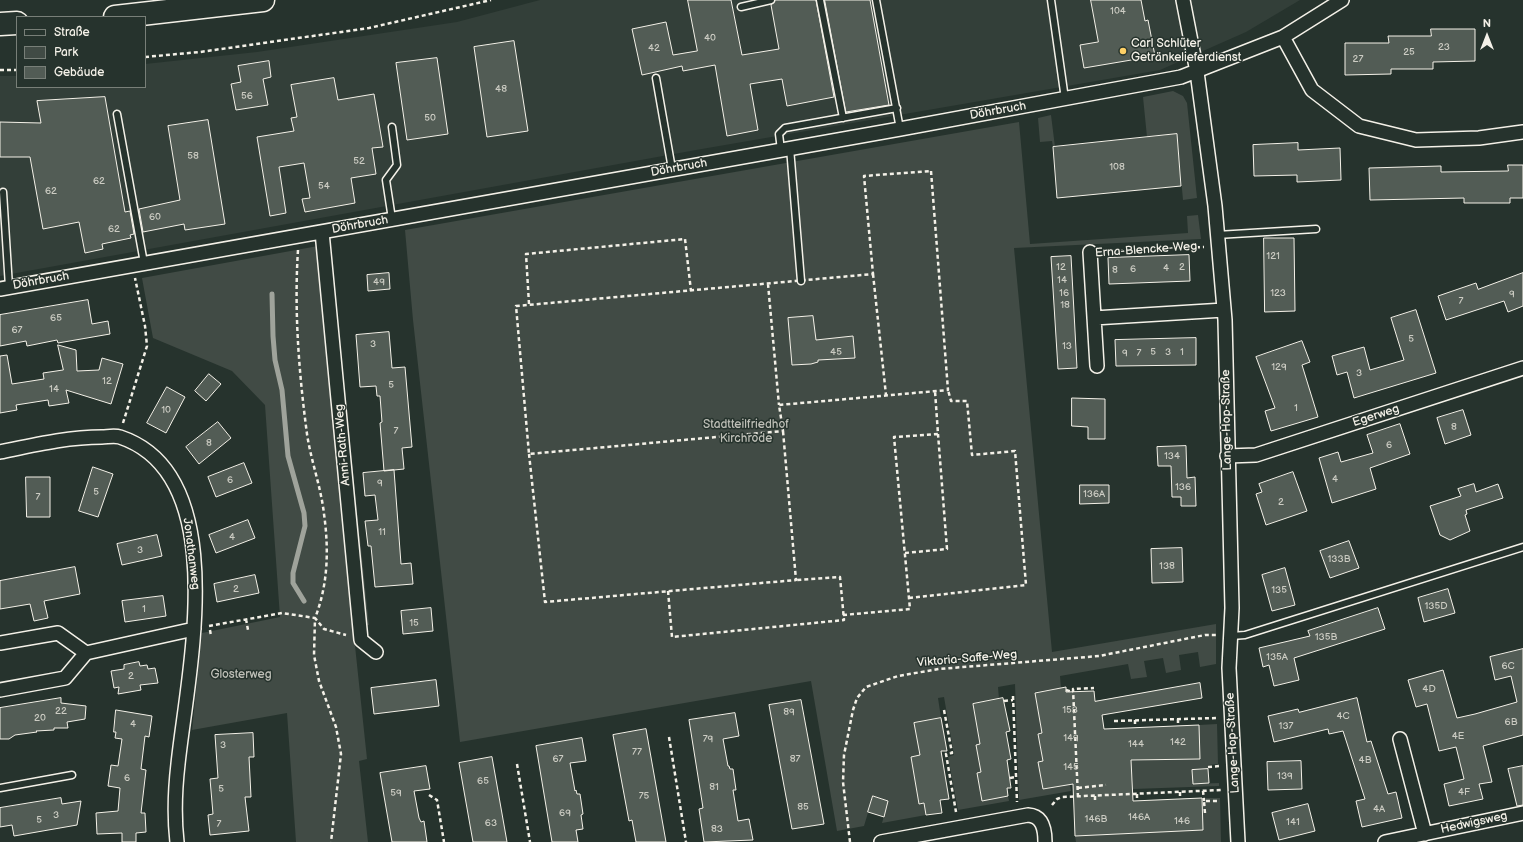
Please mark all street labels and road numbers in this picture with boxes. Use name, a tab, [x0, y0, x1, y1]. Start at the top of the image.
street label: Döhrbruch	[969, 99, 1027, 123]
street label: Döhrbruch	[650, 156, 708, 180]
street label: Döhrbruch	[331, 213, 389, 237]
street label: Erna-Blencke-Weg	[1094, 239, 1198, 261]
street label: Döhrbruch	[12, 269, 70, 293]
street label: Lange-Hop-Straße	[1219, 369, 1235, 471]
street label: Egerweg	[1351, 402, 1401, 430]
street label: Anni-Rath-Weg	[332, 404, 354, 486]
street label: Jonathanweg	[179, 517, 203, 591]
street label: Viktoria-Saffe-Weg	[916, 647, 1018, 671]
street label: Lange-Hop-Straße	[1223, 692, 1243, 794]
street label: Hedwigsweg	[1439, 809, 1509, 837]

